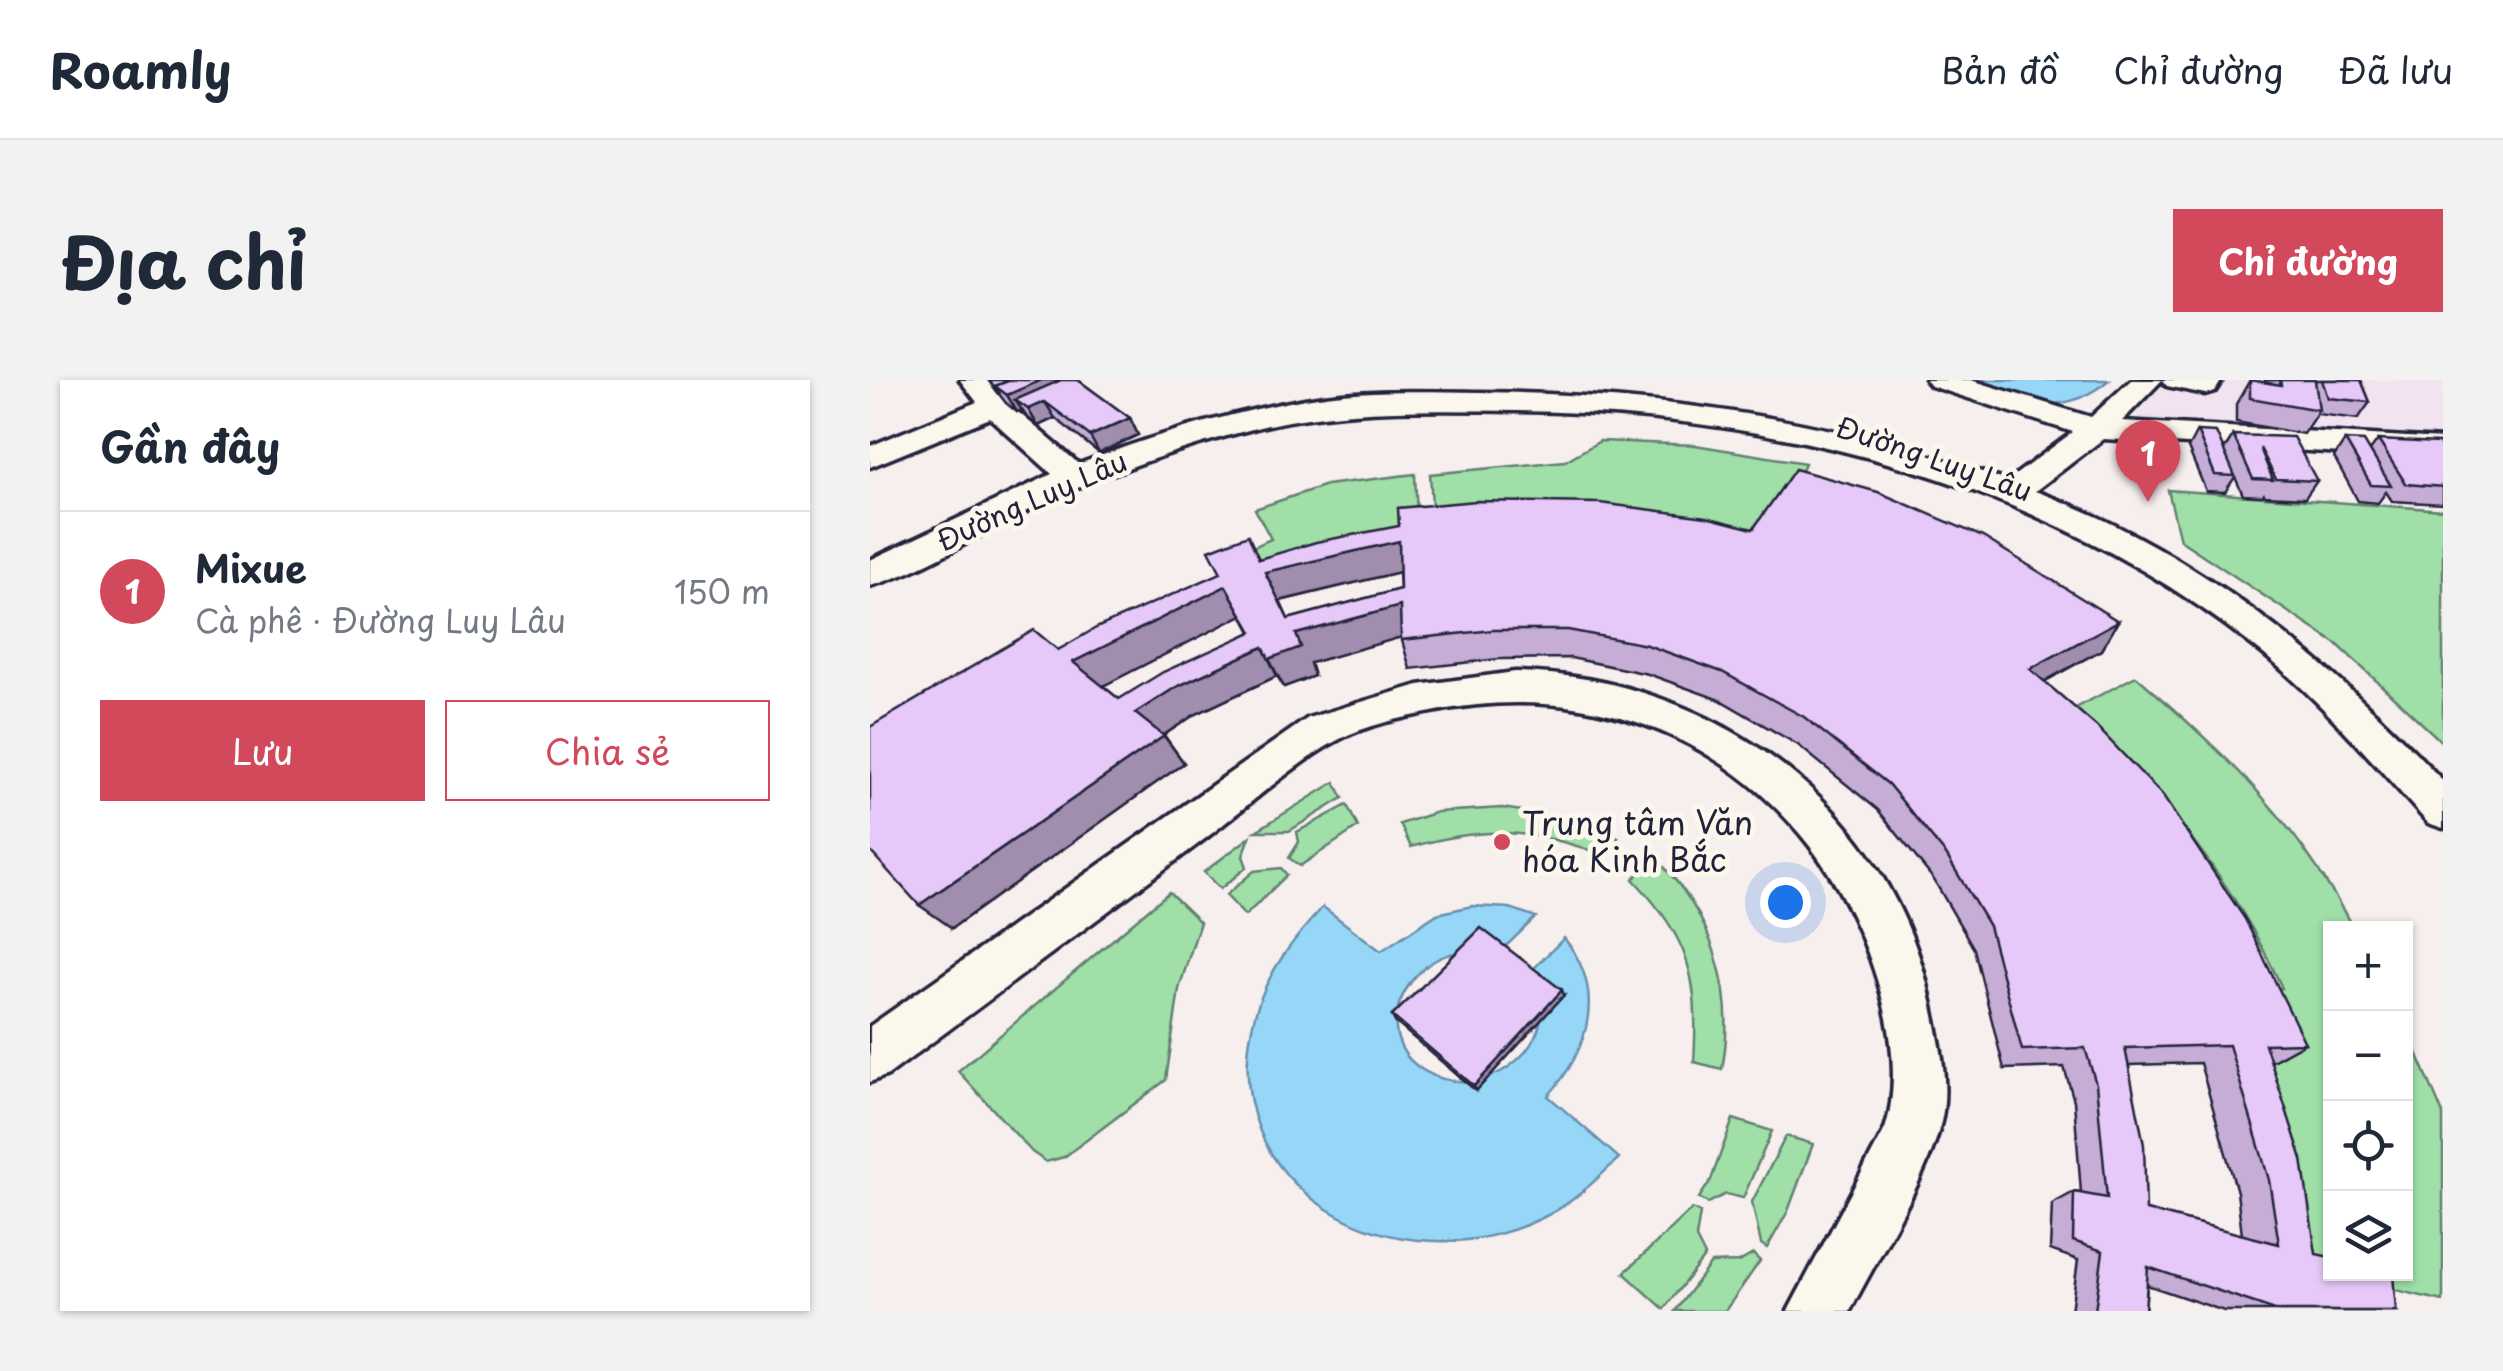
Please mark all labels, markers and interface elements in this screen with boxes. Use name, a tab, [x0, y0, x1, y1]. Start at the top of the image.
text: Roamly	[50, 33, 232, 105]
text: Bản đồ	[1941, 43, 2058, 96]
text: Chỉ đường	[2113, 43, 2284, 96]
text: Đã lưu	[2339, 43, 2453, 96]
text: Địa chỉ	[60, 207, 306, 313]
button: Chỉ đường	[2173, 209, 2443, 312]
street label: Đường Luy Lâu	[1831, 404, 2038, 511]
text: Gần đây	[100, 414, 280, 477]
pin: 1	[2116, 419, 2180, 502]
street label: Đường Luy Lâu	[929, 438, 1134, 561]
text: Mixue	[195, 539, 307, 596]
text: 1	[125, 567, 140, 615]
text: 150 m	[674, 567, 770, 615]
text: Cà phê · Đường Luy Lâu	[195, 596, 566, 644]
button: Lưu	[100, 700, 425, 801]
button: Chia sẻ	[445, 700, 770, 801]
place label: Trung tâm Văn hóa Kinh Bắc	[1522, 798, 1753, 883]
marker: Trung tâm Văn hóa Kinh Bắc	[1491, 831, 1513, 853]
your location	[1760, 877, 1811, 928]
map controls	[2323, 921, 2413, 1281]
button: +	[2323, 921, 2413, 1011]
button: −	[2323, 1011, 2413, 1101]
button: locate	[2323, 1101, 2413, 1191]
button: layers	[2323, 1191, 2413, 1281]

